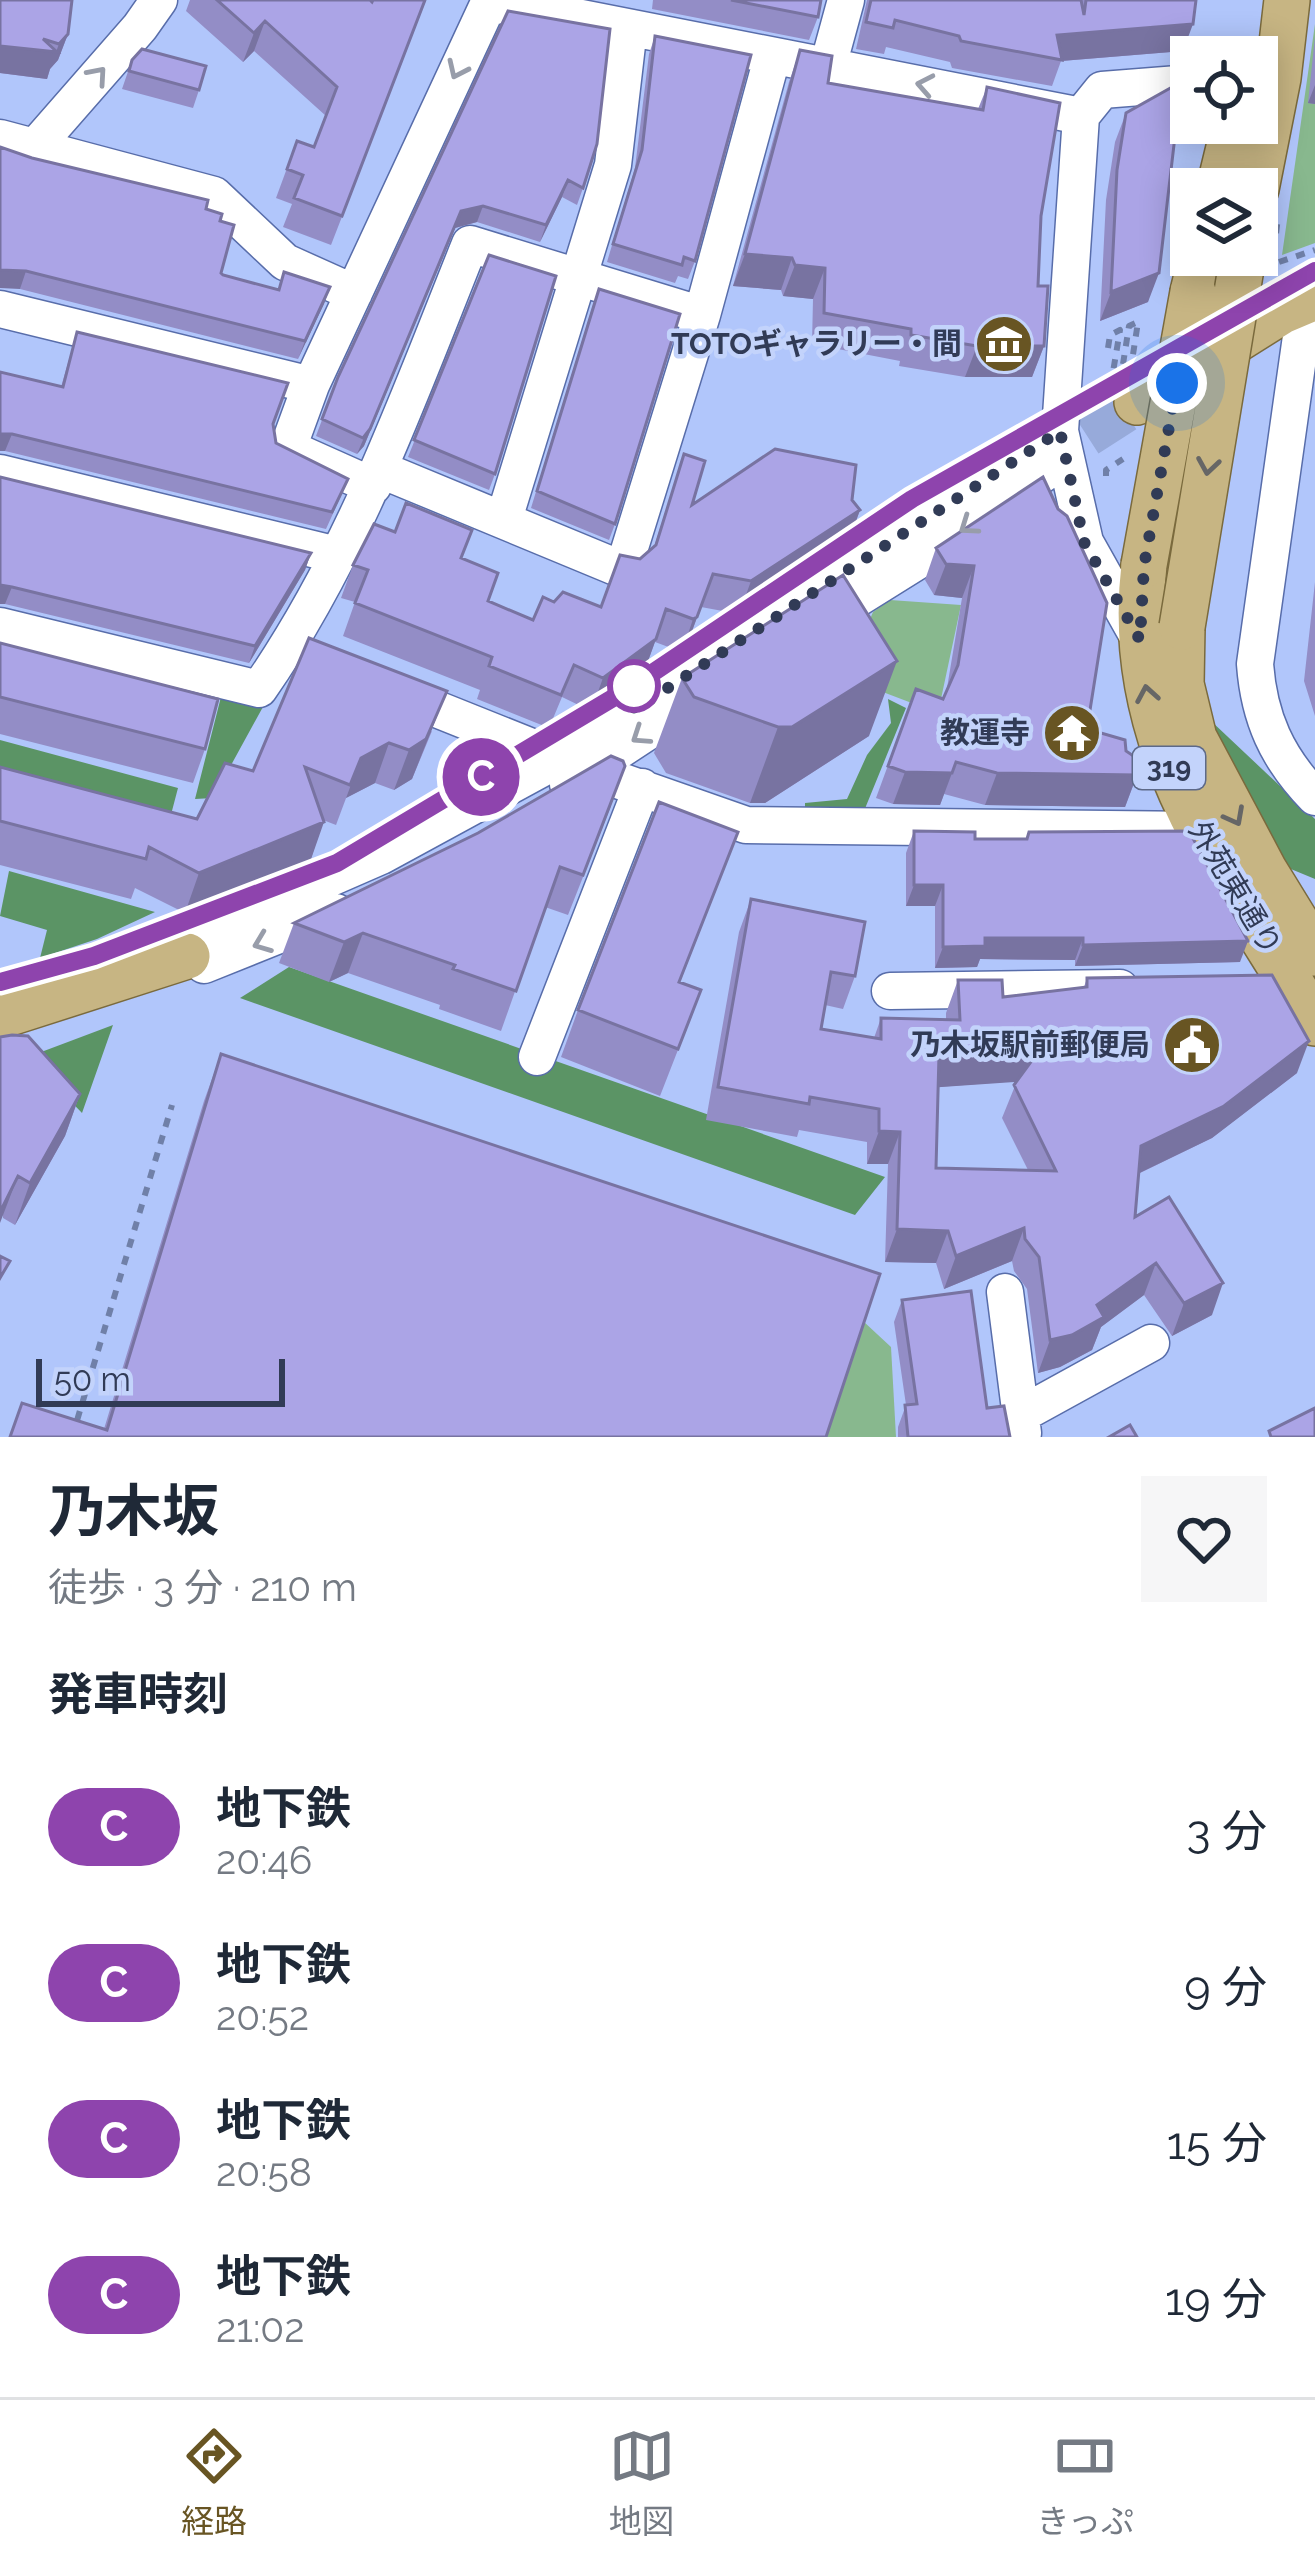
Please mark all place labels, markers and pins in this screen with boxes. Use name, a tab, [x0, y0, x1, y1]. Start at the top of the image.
museum icon: TOTOギャラリー・間	[973, 313, 1035, 375]
place label: TOTOギャラリー・間	[671, 326, 962, 361]
unlabelled marker	[609, 661, 659, 711]
temple icon: 教運寺	[1041, 702, 1103, 764]
place label: 教運寺	[940, 715, 1030, 750]
public building icon: 乃木坂駅前郵便局	[1161, 1014, 1223, 1076]
place label: 乃木坂駅前郵便局	[910, 1027, 1150, 1062]

